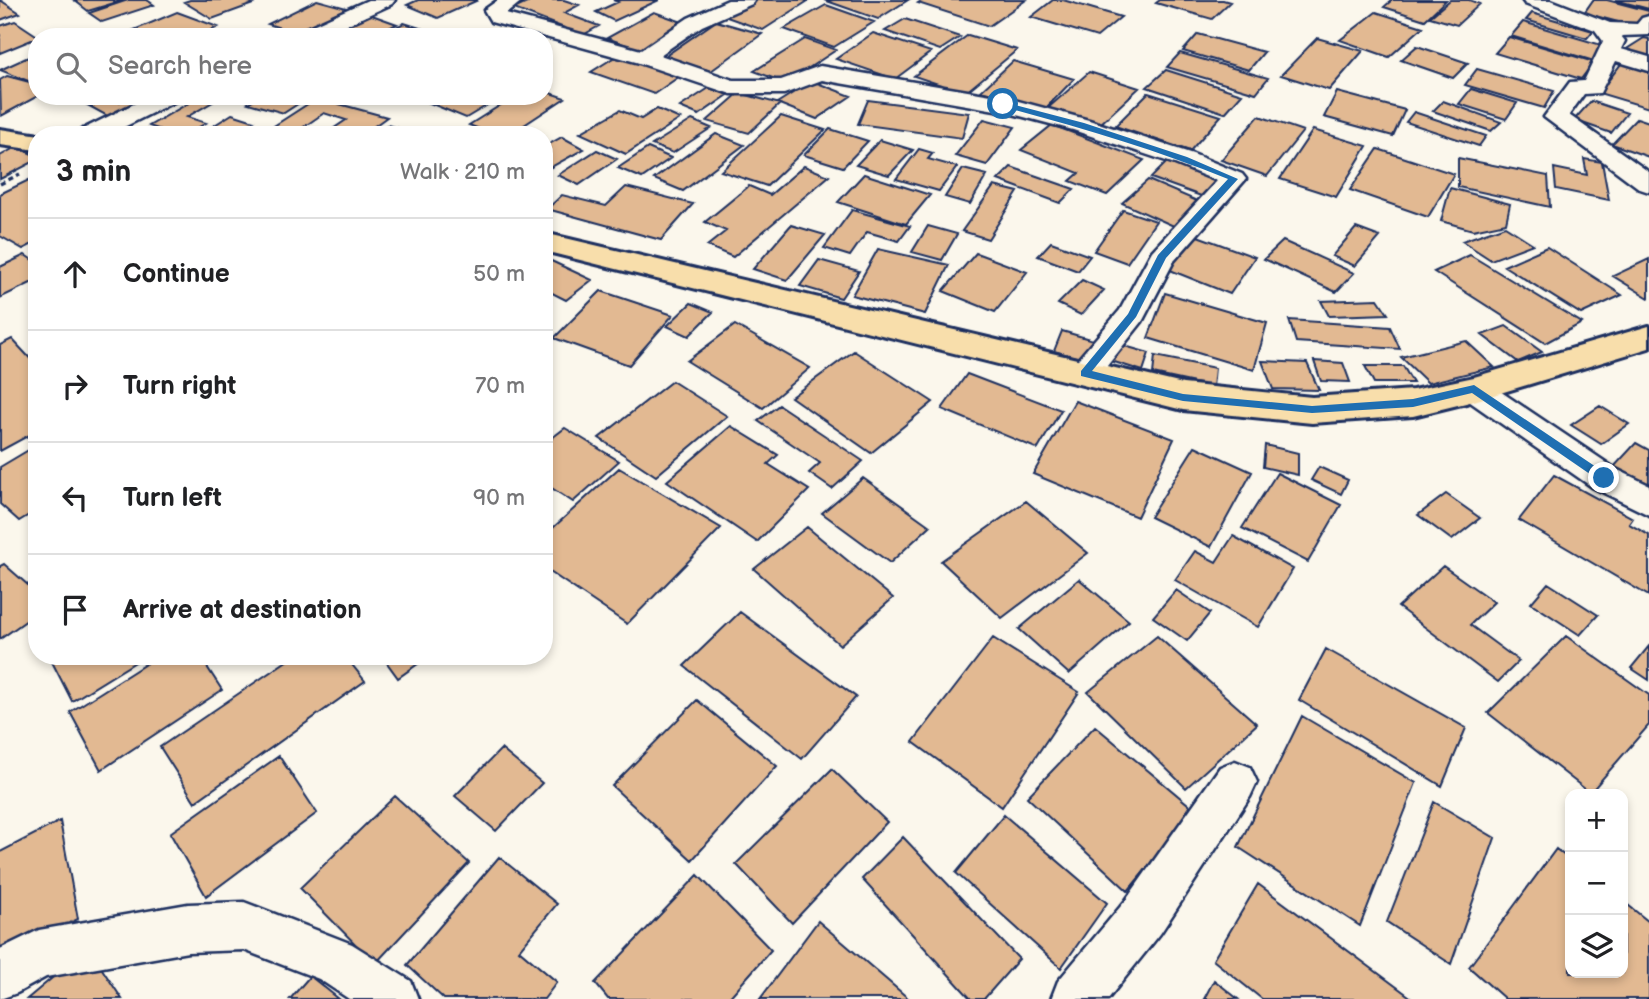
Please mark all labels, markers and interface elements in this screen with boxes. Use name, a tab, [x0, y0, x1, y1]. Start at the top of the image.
search box	[28, 28, 553, 105]
icon: search	[52, 48, 90, 86]
text: Search here	[108, 51, 252, 82]
route start	[987, 88, 1018, 119]
text: 3 min	[56, 154, 131, 190]
text: Walk · 210 m	[400, 158, 525, 186]
icon: ahead	[56, 255, 94, 293]
text: Continue	[123, 259, 230, 290]
text: 50 m	[473, 260, 525, 288]
icon: right	[56, 367, 94, 405]
text: Turn right	[123, 371, 236, 402]
text: 70 m	[475, 372, 525, 400]
route end	[1588, 462, 1619, 493]
icon: left	[56, 479, 94, 517]
text: Turn left	[123, 483, 222, 514]
text: 90 m	[473, 484, 525, 512]
icon: arrive	[56, 591, 94, 629]
text: Arrive at destination	[123, 595, 362, 626]
map controls	[1565, 789, 1628, 978]
button: +	[1565, 789, 1628, 852]
button: −	[1565, 852, 1628, 915]
button: layers	[1565, 915, 1628, 978]

